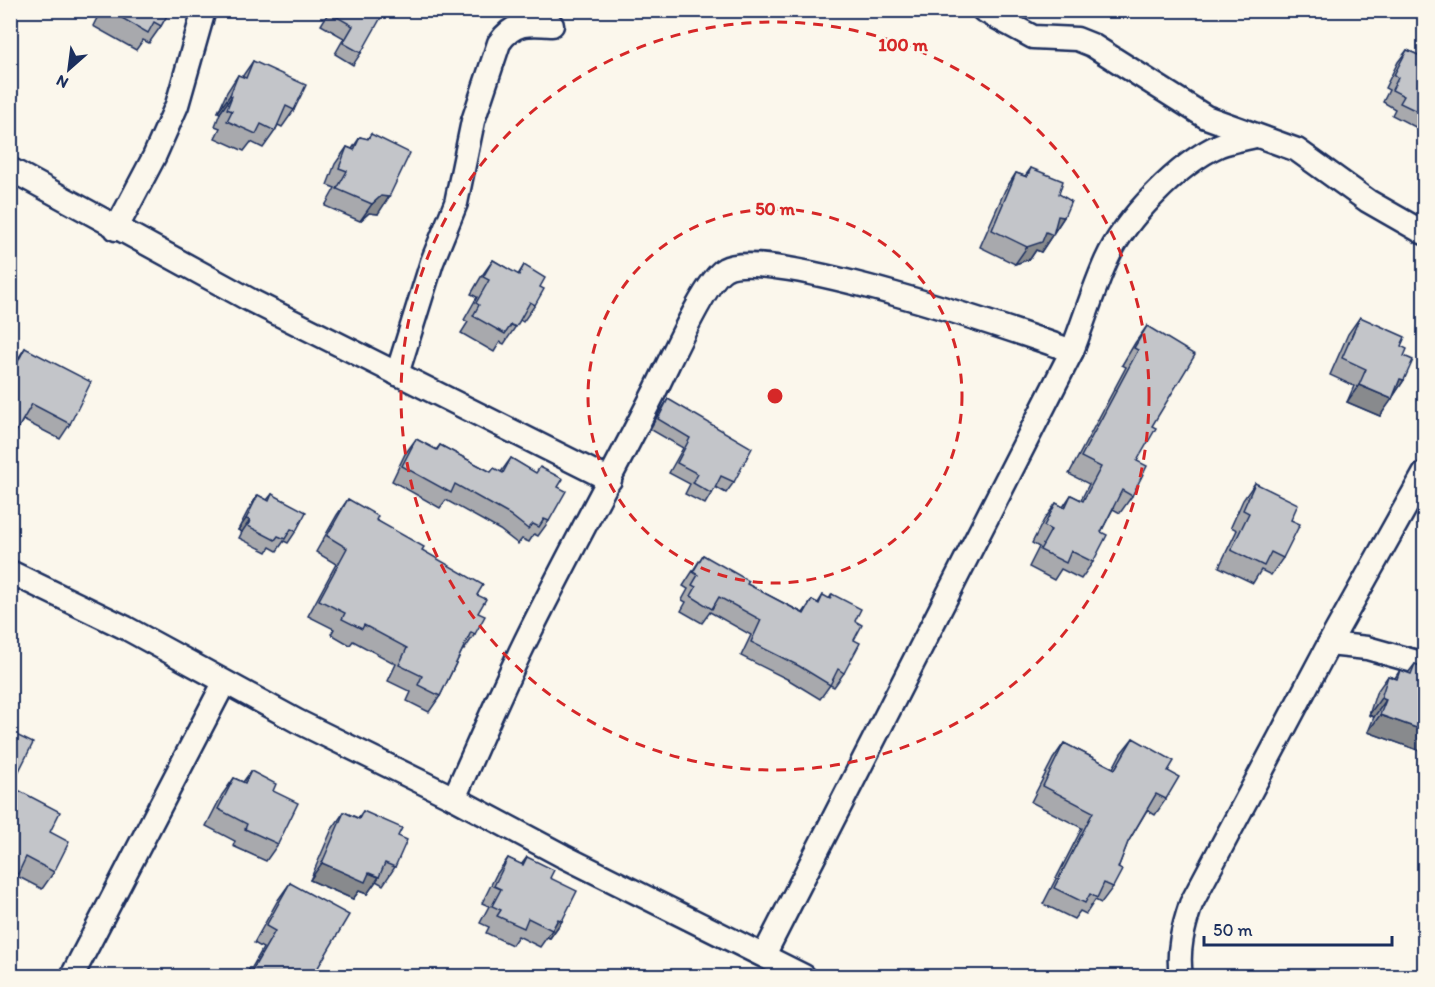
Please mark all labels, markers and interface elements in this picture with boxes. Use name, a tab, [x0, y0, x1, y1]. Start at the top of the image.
text: 100 m	[878, 34, 929, 56]
north arrow	[39, 39, 99, 99]
text: N	[53, 71, 71, 93]
text: 50 m	[755, 198, 796, 220]
centre of rings	[765, 386, 785, 406]
scale bar	[1204, 909, 1392, 947]
text: 50 m	[1213, 919, 1253, 941]

